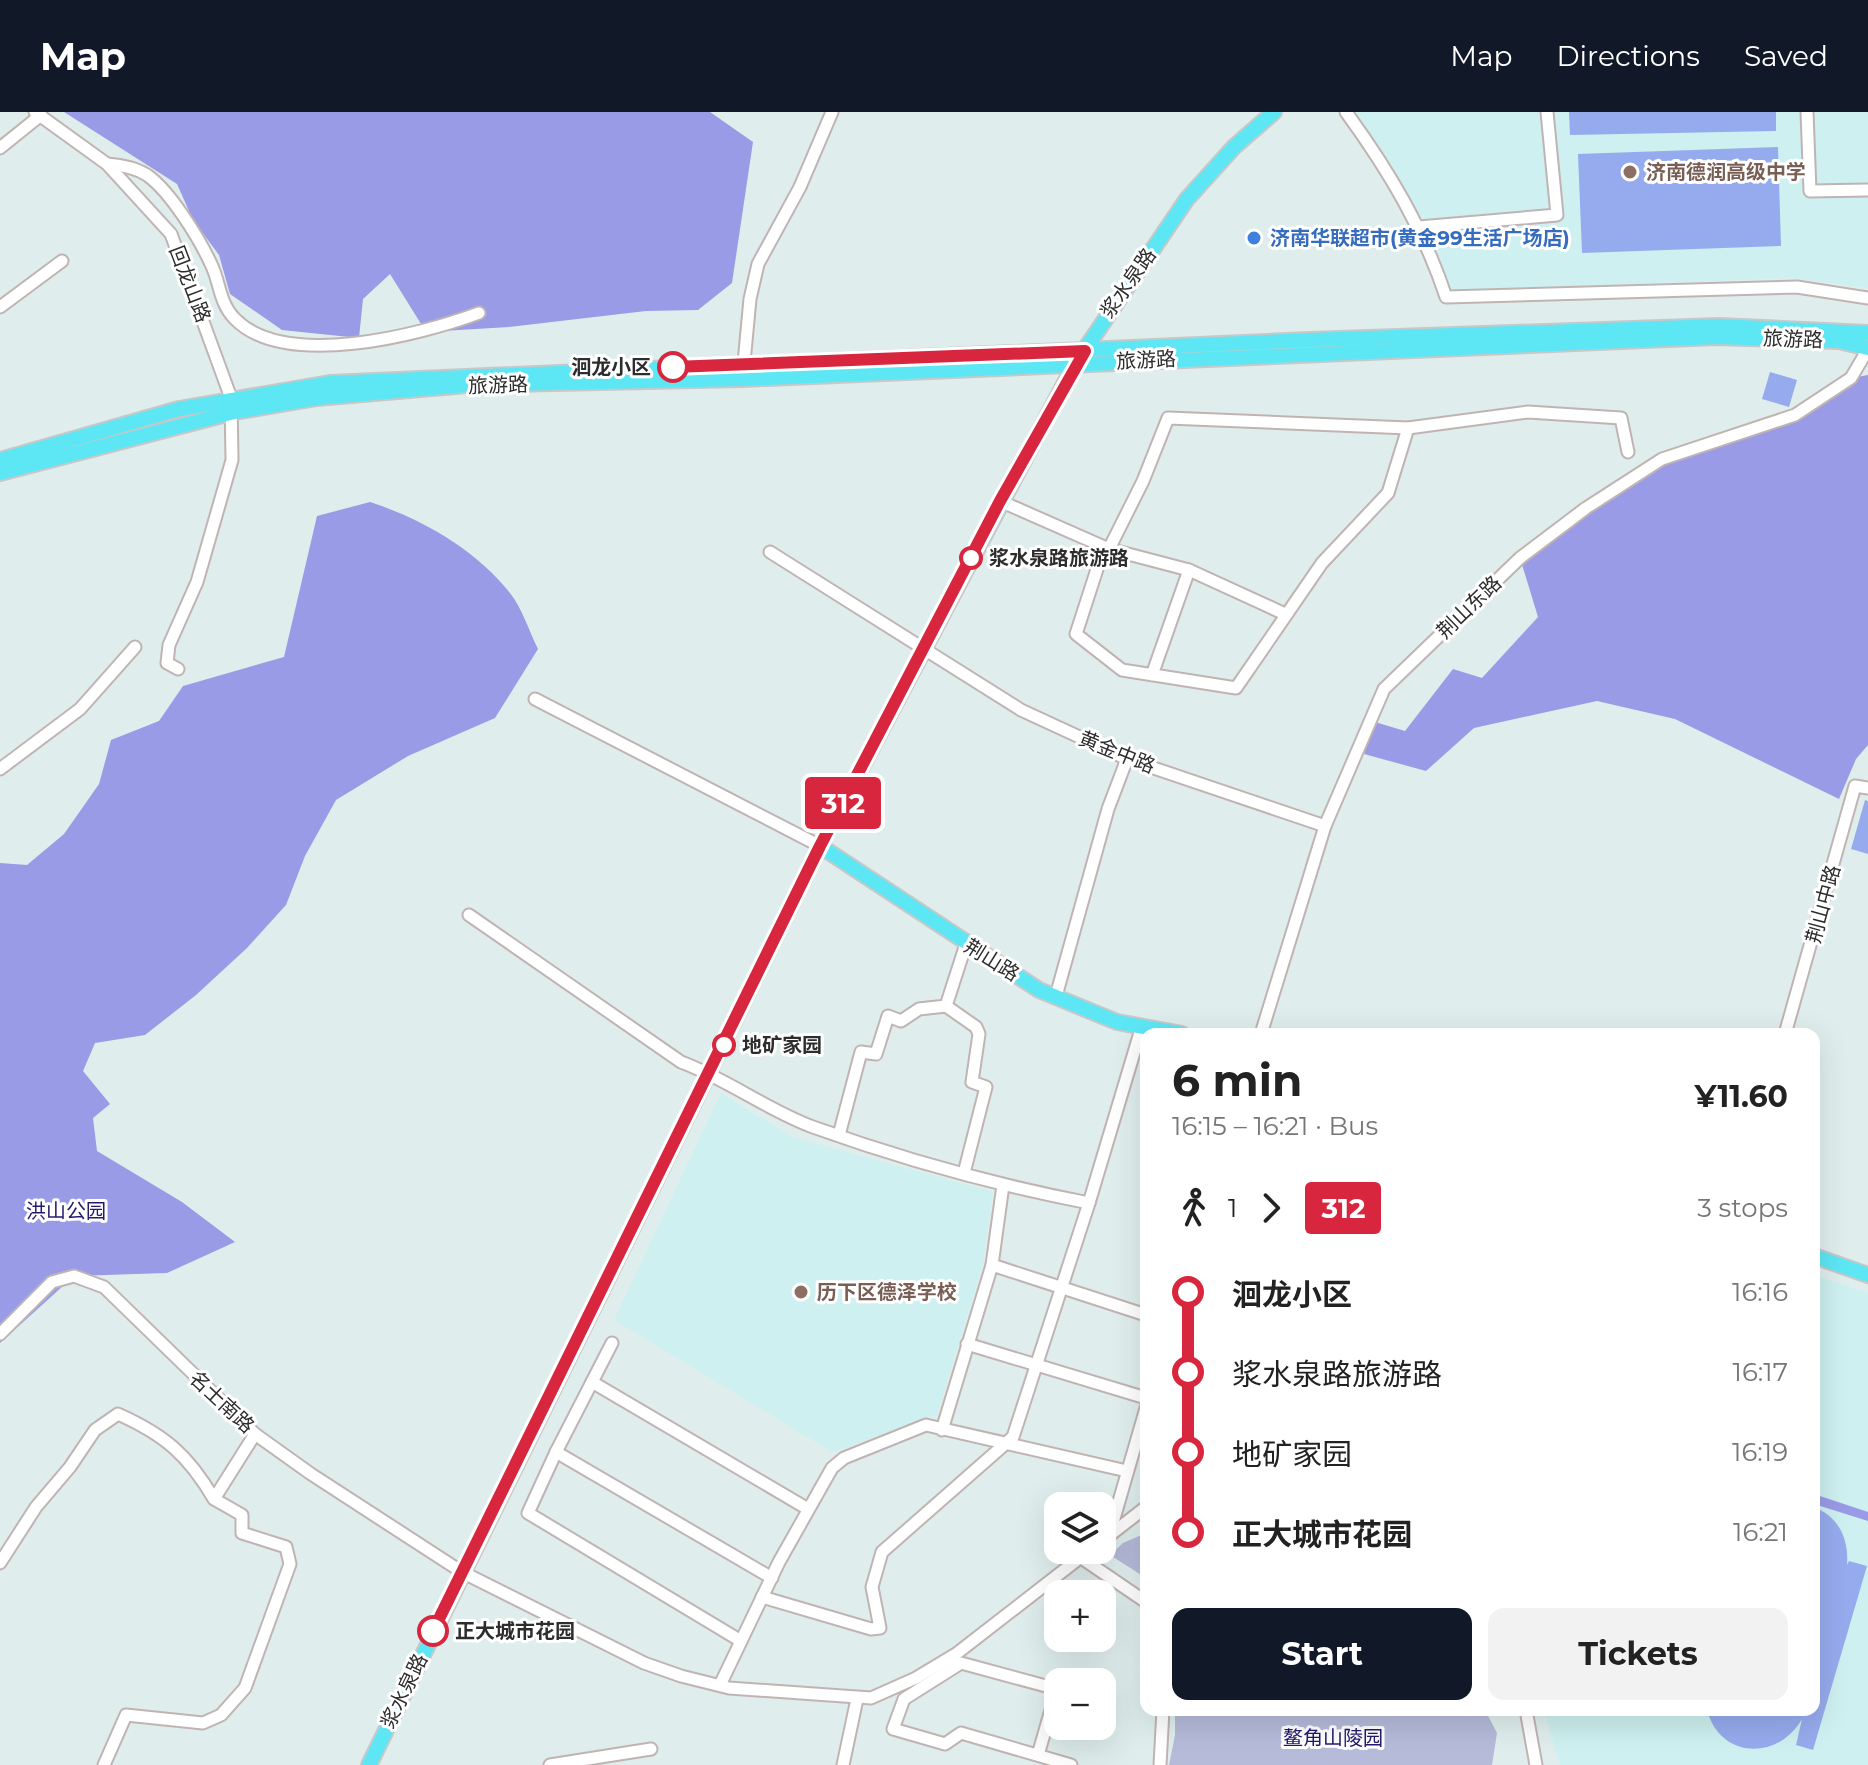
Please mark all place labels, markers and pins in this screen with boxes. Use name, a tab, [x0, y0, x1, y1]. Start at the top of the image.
place label: 济南德润高级中学	[1646, 160, 1806, 184]
marker: 济南德润高级中学	[1621, 163, 1639, 181]
place label: 济南华联超市(黄金99生活广场店)	[1270, 226, 1570, 250]
marker: 济南华联超市(黄金99生活广场店)	[1245, 229, 1263, 247]
marker: 洄龙小区	[658, 352, 688, 382]
place label: 洄龙小区	[571, 355, 651, 379]
place label: 浆水泉路旅游路	[989, 546, 1129, 570]
marker: 浆水泉路旅游路	[960, 547, 982, 569]
place label: 地矿家园	[742, 1033, 822, 1057]
marker: 地矿家园	[713, 1034, 735, 1056]
place label: 历下区德泽学校	[817, 1280, 957, 1304]
marker: 历下区德泽学校	[792, 1283, 810, 1301]
marker: 正大城市花园	[418, 1616, 448, 1646]
place label: 正大城市花园	[455, 1619, 575, 1643]

